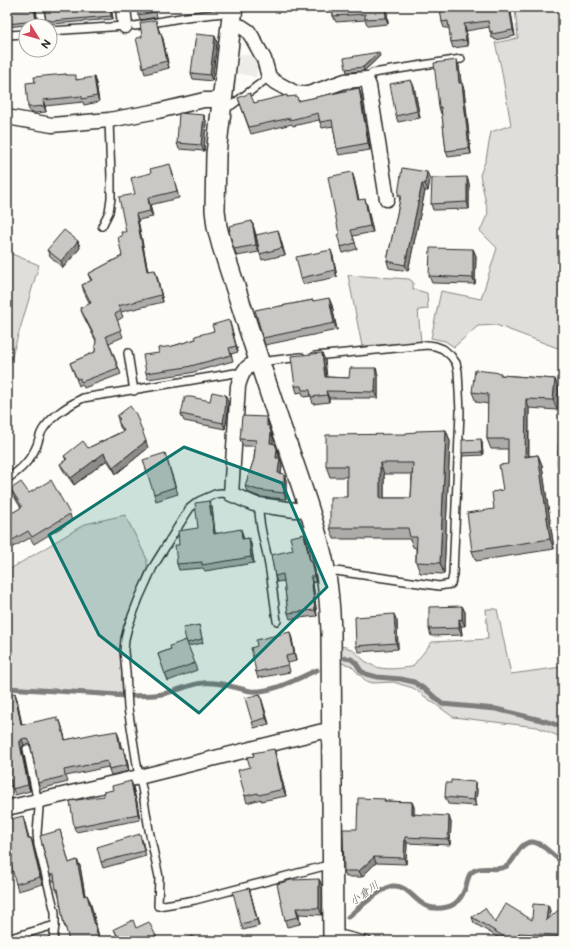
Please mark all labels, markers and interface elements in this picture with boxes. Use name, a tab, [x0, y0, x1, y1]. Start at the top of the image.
north arrow	[18, 18, 58, 58]
text: N	[38, 37, 53, 51]
water label: 小倉川	[347, 879, 382, 908]

